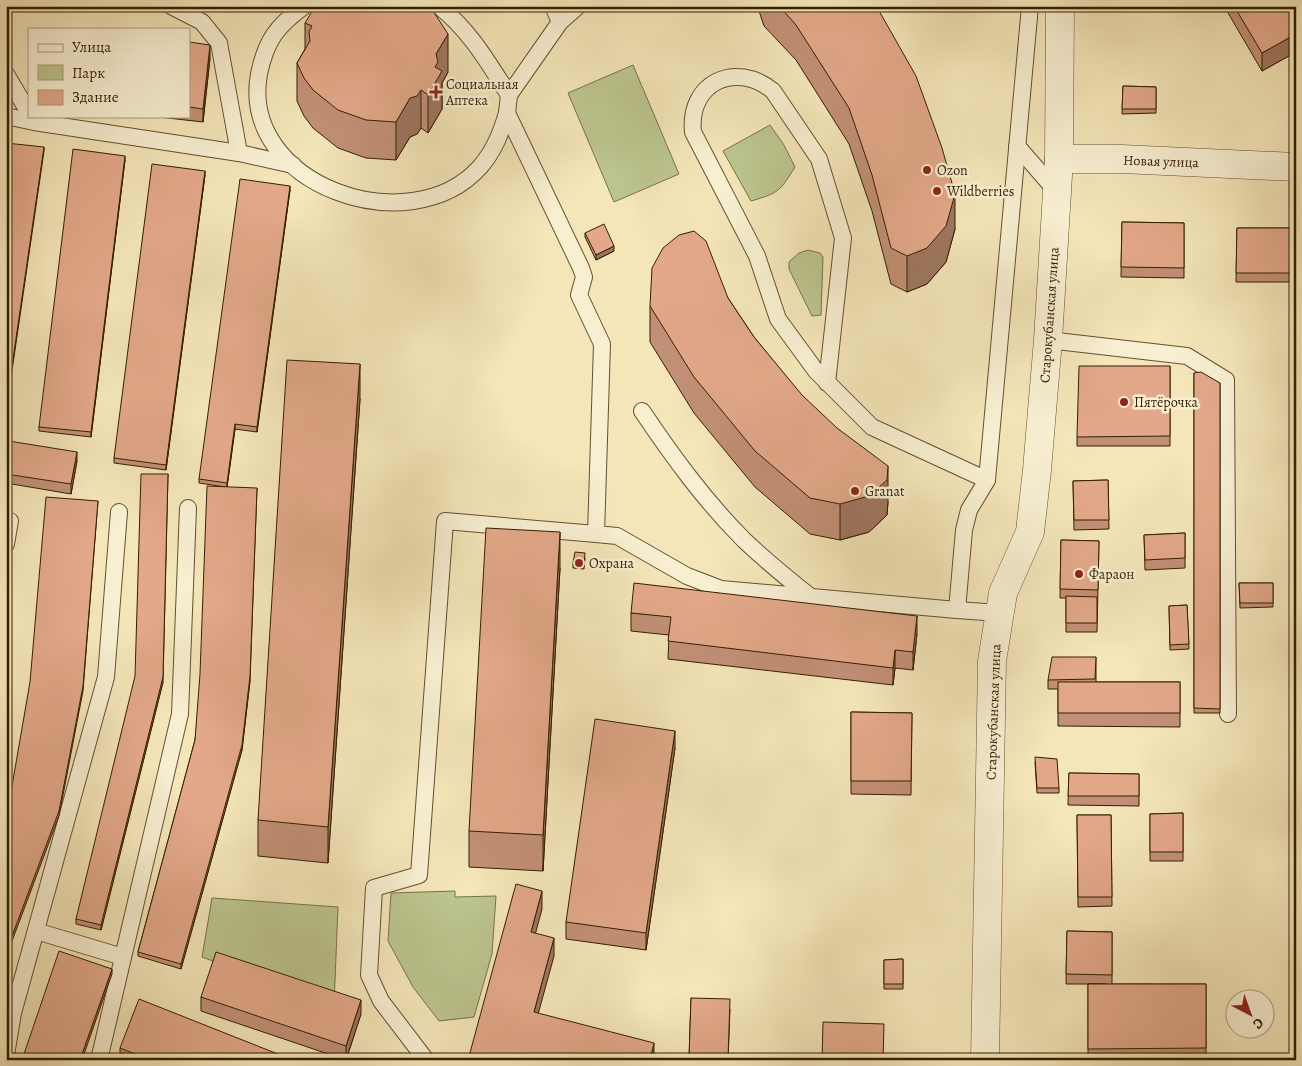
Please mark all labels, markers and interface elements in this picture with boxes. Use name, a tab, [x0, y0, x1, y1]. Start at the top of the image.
legend	[28, 28, 190, 118]
text: Улица	[72, 37, 111, 57]
text: Парк	[72, 63, 105, 83]
place label: Социальная Аптека	[445, 75, 519, 110]
marker: Социальная Аптека	[430, 86, 442, 98]
text: Здание	[72, 87, 119, 107]
street label: Новая улица	[1123, 151, 1200, 172]
place label: Ozon	[937, 161, 968, 180]
marker: Ozon	[921, 164, 933, 176]
place label: Wildberries	[946, 182, 1014, 201]
marker: Wildberries	[931, 185, 943, 197]
street label: Старокубанская улица	[1035, 246, 1064, 384]
place label: Пятёрочка	[1134, 393, 1198, 412]
marker: Пятёрочка	[1118, 396, 1130, 408]
place label: Granat	[865, 482, 905, 501]
marker: Granat	[849, 485, 861, 497]
place label: Охрана	[589, 554, 635, 573]
marker: Охрана	[573, 557, 585, 569]
place label: Фараон	[1089, 565, 1134, 584]
marker: Фараон	[1073, 568, 1085, 580]
street label: Старокубанская улица	[982, 643, 1005, 780]
north arrow	[1224, 988, 1274, 1038]
text: С	[1248, 1013, 1268, 1034]

